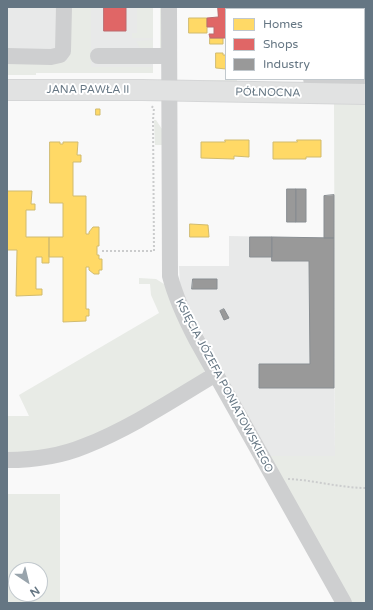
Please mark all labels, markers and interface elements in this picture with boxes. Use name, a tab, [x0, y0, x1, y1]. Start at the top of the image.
legend	[225, 8, 365, 80]
text: Homes	[263, 17, 303, 31]
text: Shops	[263, 37, 298, 51]
text: Industry	[263, 57, 310, 71]
street label: JANA PAWŁA II	[47, 83, 129, 97]
street label: PÓŁNOCNA	[235, 86, 301, 100]
street label: KSIĘCIA JÓZEFA PONIATOWSKIEGO	[172, 297, 276, 475]
north arrow	[8, 562, 48, 602]
text: N	[27, 584, 42, 599]

